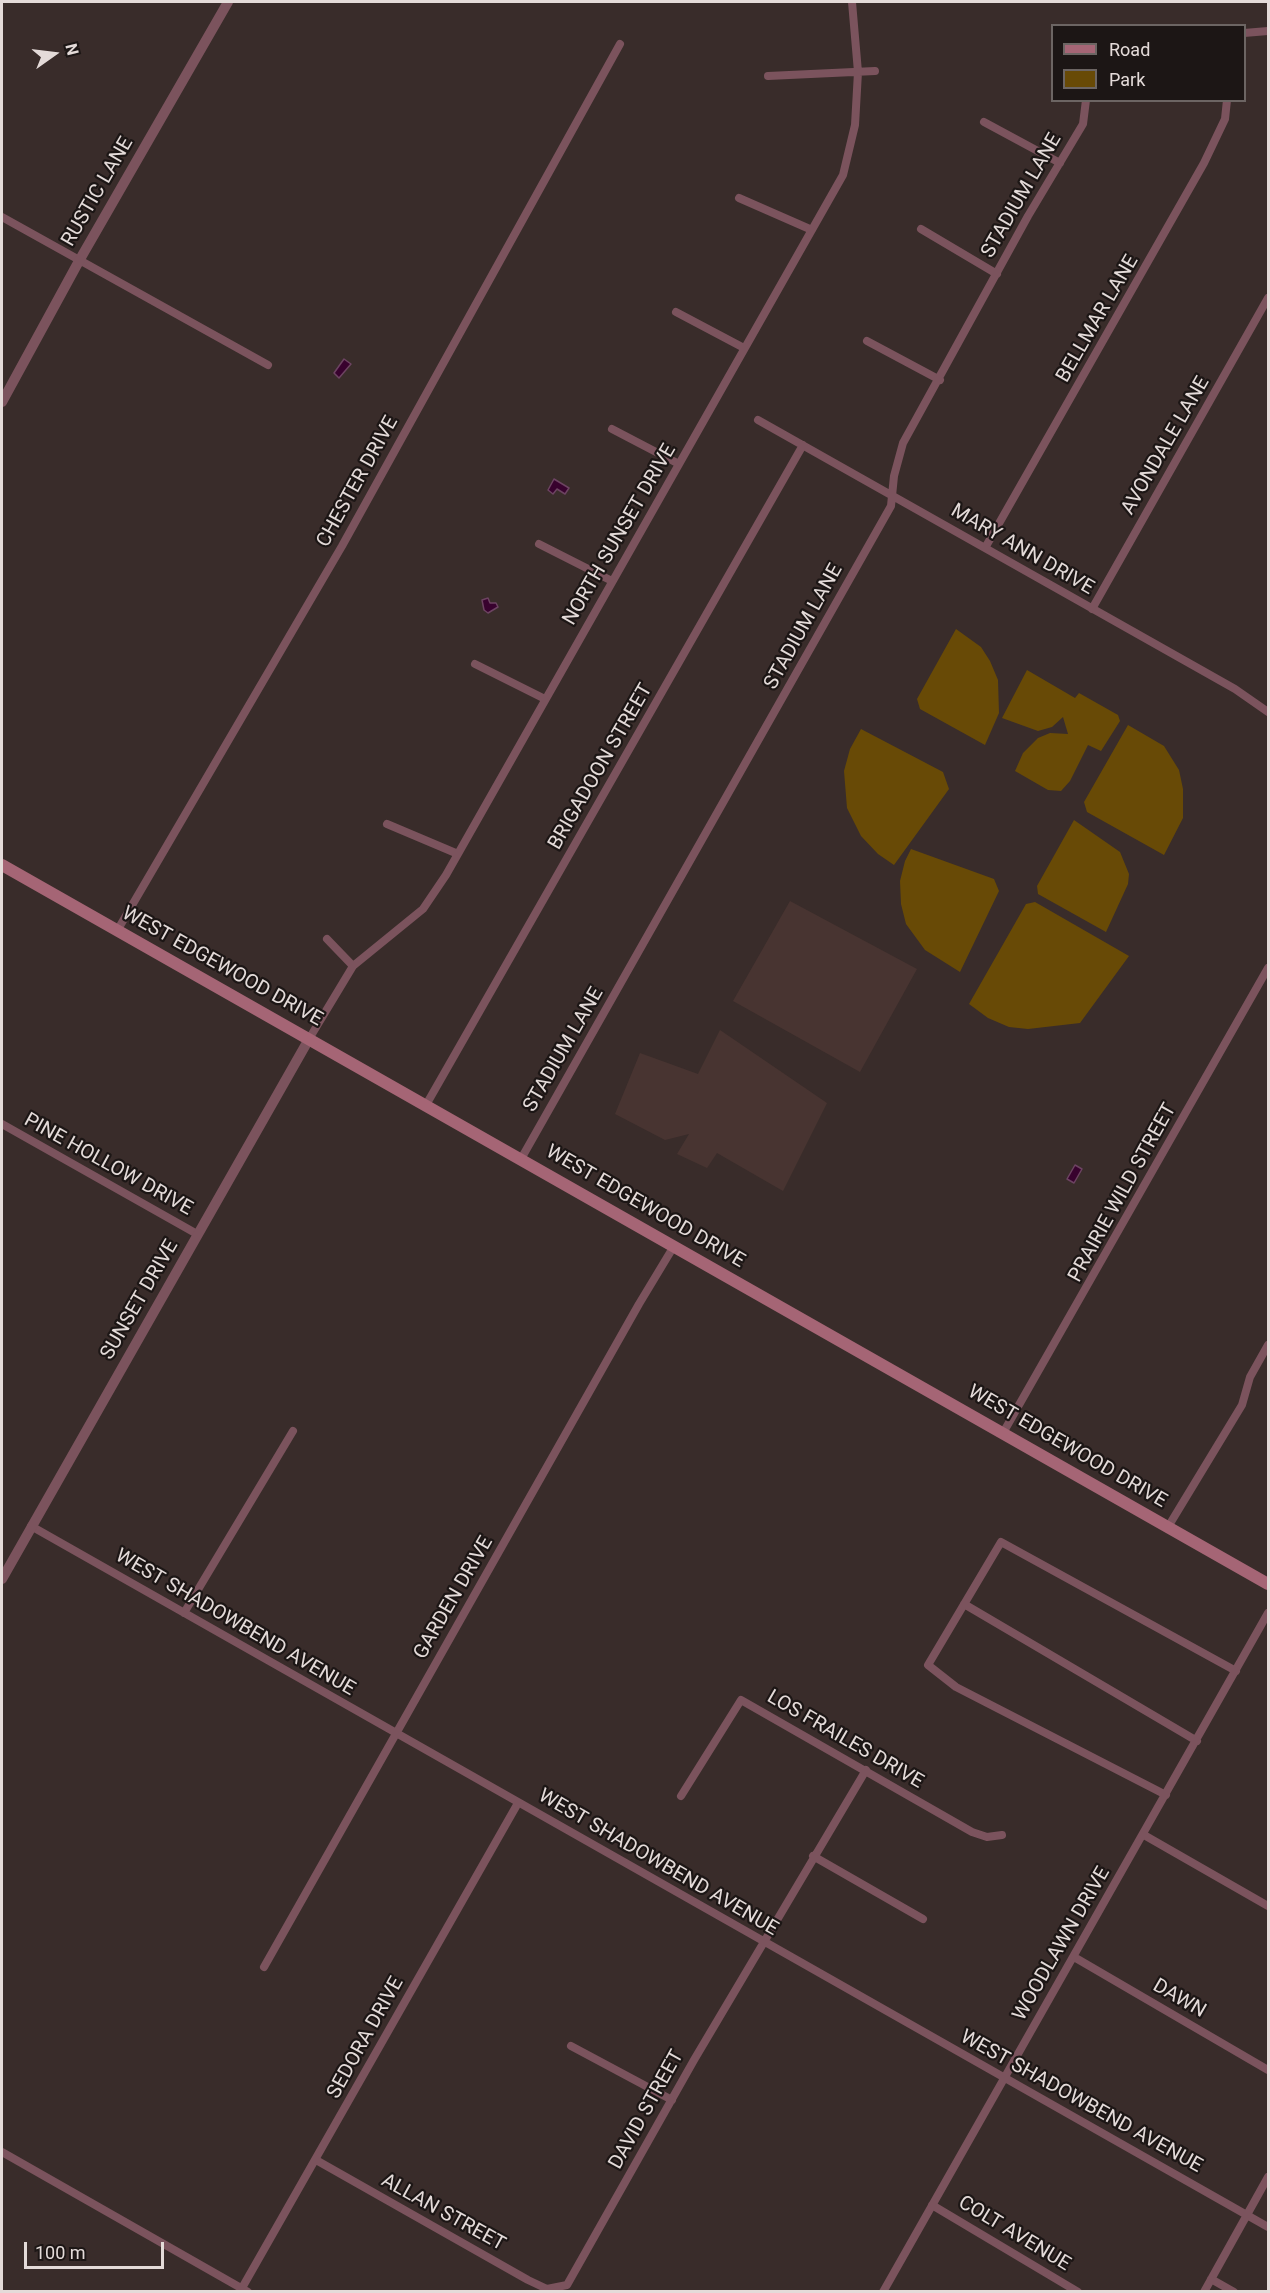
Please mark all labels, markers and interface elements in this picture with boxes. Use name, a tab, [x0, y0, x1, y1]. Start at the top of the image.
north arrow	[24, 24, 84, 84]
legend	[1051, 24, 1246, 102]
text: Road	[1109, 39, 1150, 60]
text: N	[61, 42, 83, 57]
text: Park	[1109, 69, 1145, 90]
street label: STADIUM LANE	[977, 130, 1067, 262]
street label: RUSTIC LANE	[57, 133, 139, 251]
street label: BELLMAR LANE	[1052, 251, 1144, 387]
street label: AVONDALE LANE	[1117, 373, 1215, 519]
street label: CHESTER DRIVE	[312, 412, 404, 552]
street label: NORTH SUNSET DRIVE	[558, 440, 682, 630]
street label: MARY ANN DRIVE	[946, 499, 1098, 601]
street label: STADIUM LANE	[760, 560, 848, 694]
street label: BRIGADOON STREET	[544, 680, 658, 854]
street label: WEST EDGEWOOD DRIVE	[117, 902, 327, 1032]
street label: STADIUM LANE	[519, 984, 609, 1116]
street label: PRAIRIE WILD STREET	[1064, 1099, 1182, 1287]
street label: PINE HOLLOW DRIVE	[20, 1109, 196, 1221]
street label: WEST EDGEWOOD DRIVE	[541, 1140, 749, 1274]
street label: SUNSET DRIVE	[96, 1236, 184, 1364]
street label: WEST EDGEWOOD DRIVE	[963, 1380, 1171, 1514]
street label: GARDEN DRIVE	[409, 1532, 499, 1664]
street label: WEST SHADOWBEND AVENUE	[111, 1544, 359, 1702]
street label: LOS FRAILES DRIVE	[763, 1685, 927, 1795]
street label: WEST SHADOWBEND AVENUE	[534, 1784, 782, 1942]
street label: WOODLAWN DRIVE	[1008, 1863, 1116, 2025]
street label: SEDORA DRIVE	[323, 1973, 409, 2103]
street label: DAWN	[1148, 1974, 1210, 2024]
street label: WEST SHADOWBEND AVENUE	[956, 2025, 1206, 2179]
street label: DAVID STREET	[604, 2046, 690, 2174]
street label: ALLAN STREET	[377, 2169, 509, 2257]
street label: COLT AVENUE	[954, 2191, 1074, 2277]
scale bar	[27, 2230, 166, 2268]
text: 100 m	[35, 2242, 86, 2263]

